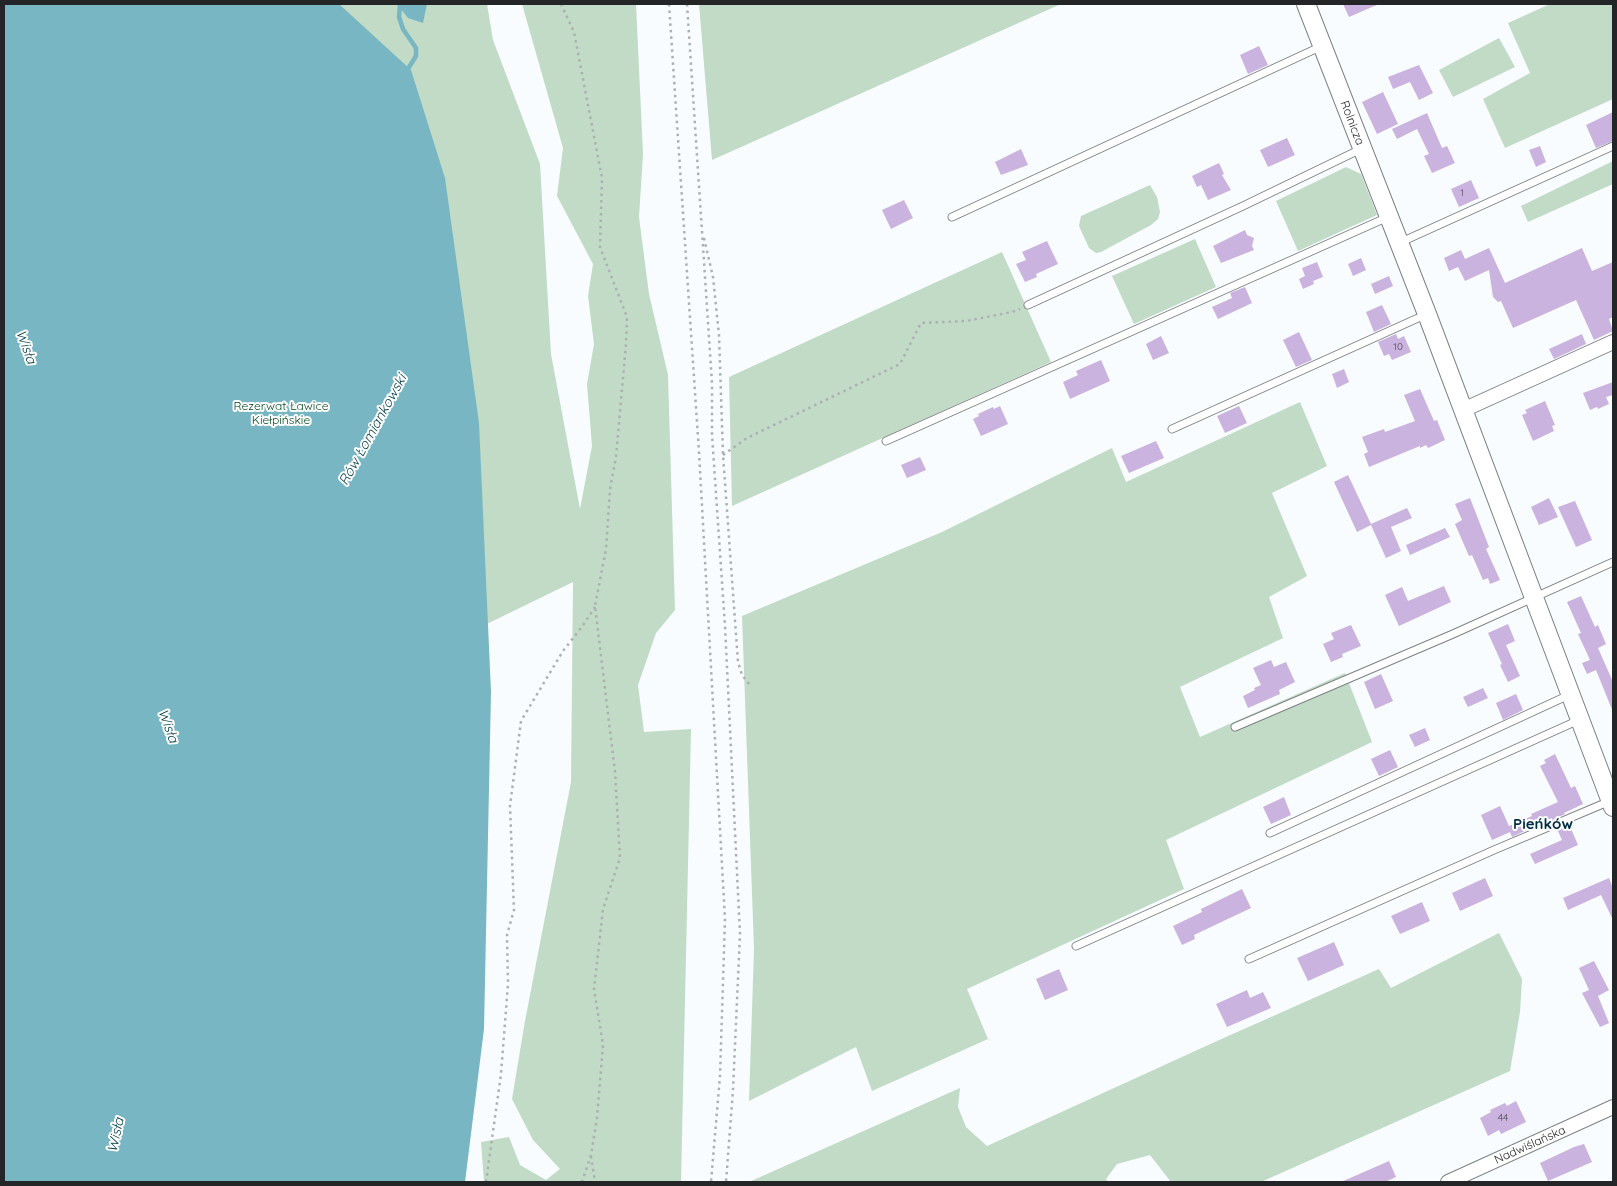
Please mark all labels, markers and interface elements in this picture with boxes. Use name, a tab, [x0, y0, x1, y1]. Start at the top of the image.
street label: Rolnicza	[1337, 99, 1367, 147]
house number: 1	[1460, 187, 1464, 199]
water label: Wisła	[12, 328, 40, 366]
house number: 10	[1393, 341, 1403, 353]
water label: Rów Łomiankowski	[336, 372, 410, 488]
park label: Rezerwat Ławice Kiełpińskie	[234, 399, 328, 427]
water label: Wisła	[154, 707, 182, 745]
district label: Pieńków	[1513, 815, 1573, 833]
house number: 44	[1498, 1112, 1508, 1124]
water label: Wisła	[104, 1116, 128, 1154]
street label: Nadwiślańska	[1492, 1123, 1568, 1167]

